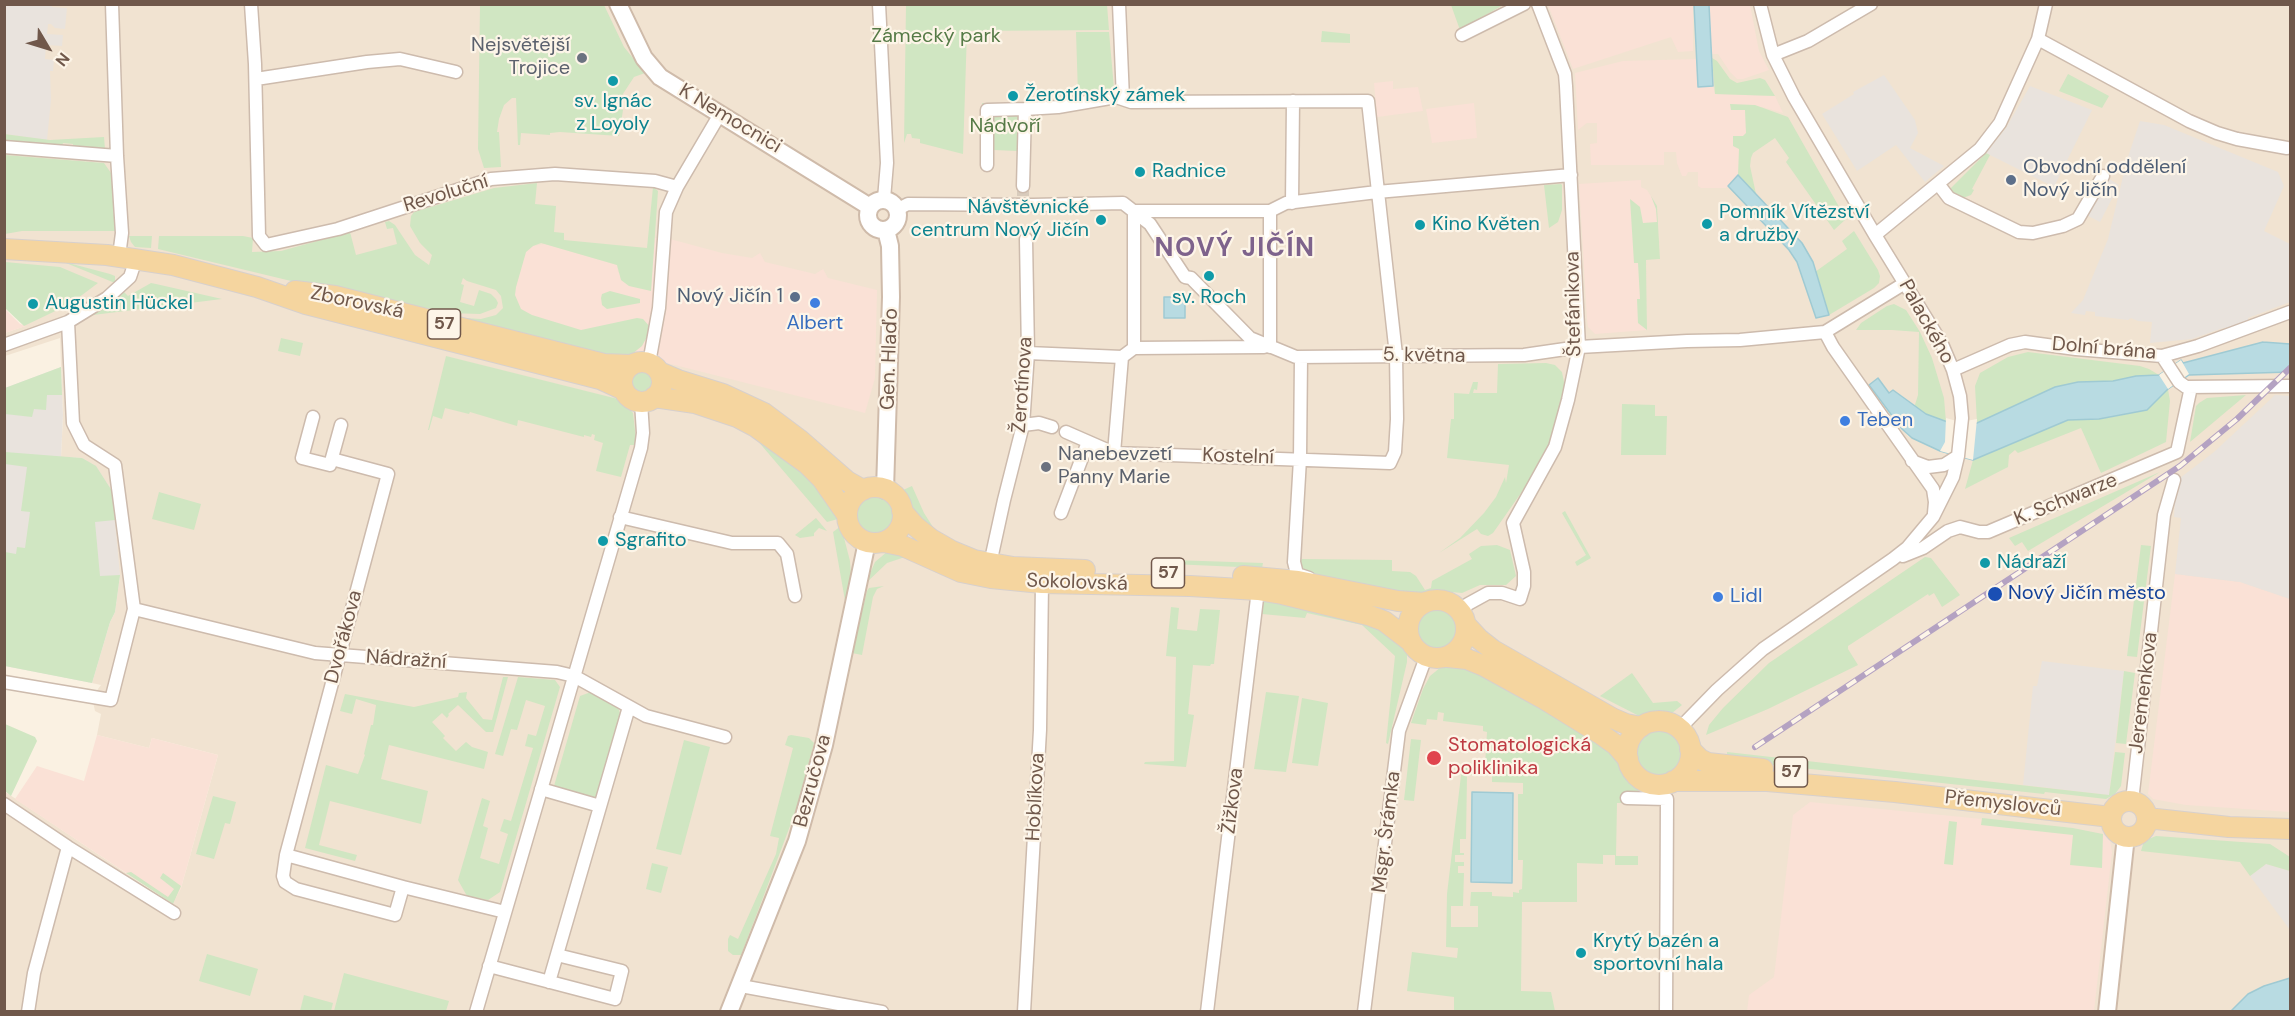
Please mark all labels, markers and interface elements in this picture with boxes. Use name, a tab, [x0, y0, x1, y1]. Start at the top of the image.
north arrow	[18, 18, 78, 78]
park label: Zámecký park	[871, 25, 1001, 49]
place label: Nejsvětější Trojice	[471, 34, 570, 81]
text: N	[51, 48, 74, 70]
marker: Nejsvětější Trojice	[575, 51, 589, 65]
marker: sv. Ignác z Loyoly	[606, 74, 620, 88]
street label: K Nemocnici	[674, 79, 786, 159]
place label: Žerotínský zámek	[1025, 84, 1185, 108]
marker: Žerotínský zámek	[1006, 89, 1020, 103]
place label: sv. Ignác z Loyoly	[574, 90, 652, 137]
park label: Nádvoří	[970, 115, 1040, 139]
place label: Obvodní oddělení Nový Jičín	[2023, 156, 2186, 203]
place label: Radnice	[1152, 160, 1226, 184]
marker: Radnice	[1133, 165, 1147, 179]
street label: Revoluční	[401, 170, 491, 218]
marker: Obvodní oddělení Nový Jičín	[2004, 173, 2018, 187]
place label: Návštěvnické centrum Nový Jičín	[911, 196, 1089, 243]
place label: Pomník Vítězství a družby	[1719, 201, 1869, 248]
marker: Návštěvnické centrum Nový Jičín	[1094, 213, 1108, 227]
place label: Kino Květen	[1432, 213, 1540, 237]
marker: Pomník Vítězství a družby	[1700, 217, 1714, 231]
marker: Kino Květen	[1413, 218, 1427, 232]
district label: NOVÝ JIČÍN	[1154, 233, 1316, 265]
street label: Štefánikova	[1561, 251, 1587, 357]
marker: sv. Roch	[1202, 269, 1216, 283]
street label: Palackého	[1893, 276, 1959, 368]
street label: Zborovská	[308, 281, 406, 325]
place label: Nový Jičín 1	[677, 285, 783, 309]
place label: sv. Roch	[1172, 286, 1246, 310]
marker: Nový Jičín 1	[788, 290, 802, 304]
place label: Augustin Hückel	[45, 292, 193, 316]
marker: Albert	[808, 296, 822, 310]
marker: Augustin Hückel	[26, 297, 40, 311]
street label: Gen. Hlaďo	[876, 307, 904, 411]
road number: 57	[428, 309, 460, 339]
place label: Albert	[787, 312, 843, 336]
street label: Dolní brána	[2051, 332, 2157, 366]
street label: Žerotínova	[1008, 336, 1038, 434]
street label: 5. května	[1382, 343, 1466, 369]
place label: Teben	[1857, 409, 1913, 433]
marker: Teben	[1838, 414, 1852, 428]
place label: Nanebevzetí Panny Marie	[1058, 443, 1172, 490]
street label: Kostelní	[1202, 444, 1274, 470]
marker: Nanebevzetí Panny Marie	[1039, 460, 1053, 474]
street label: K. Schwarze	[2011, 468, 2121, 532]
place label: Sgrafito	[615, 529, 687, 553]
marker: Sgrafito	[596, 534, 610, 548]
place label: Nádraží	[1997, 551, 2066, 575]
marker: Nádraží	[1978, 556, 1992, 570]
road number: 57	[1152, 558, 1184, 588]
street label: Sokolovská	[1026, 569, 1128, 597]
place label: Nový Jičín město	[2008, 582, 2166, 606]
place label: Lidl	[1730, 585, 1762, 609]
marker: Nový Jičín město	[1986, 585, 2004, 603]
street label: Dvořákova	[320, 588, 368, 686]
marker: Lidl	[1711, 590, 1725, 604]
street label: Jeremenkova	[2125, 631, 2163, 755]
street label: Nádražní	[365, 645, 447, 675]
street label: Bezručova	[789, 732, 837, 830]
place label: Stomatologická poliklinika	[1448, 734, 1591, 781]
marker: Stomatologická poliklinika	[1425, 749, 1443, 767]
street label: Hoblíkova	[1022, 752, 1050, 842]
road number: 57	[1774, 757, 1808, 787]
street label: Žižkova	[1217, 767, 1249, 835]
street label: Msgr. Šrámka	[1368, 770, 1406, 894]
street label: Přemyslovců	[1944, 786, 2062, 822]
place label: Krytý bazén a sportovní hala	[1593, 930, 1723, 977]
marker: Krytý bazén a sportovní hala	[1574, 946, 1588, 960]

